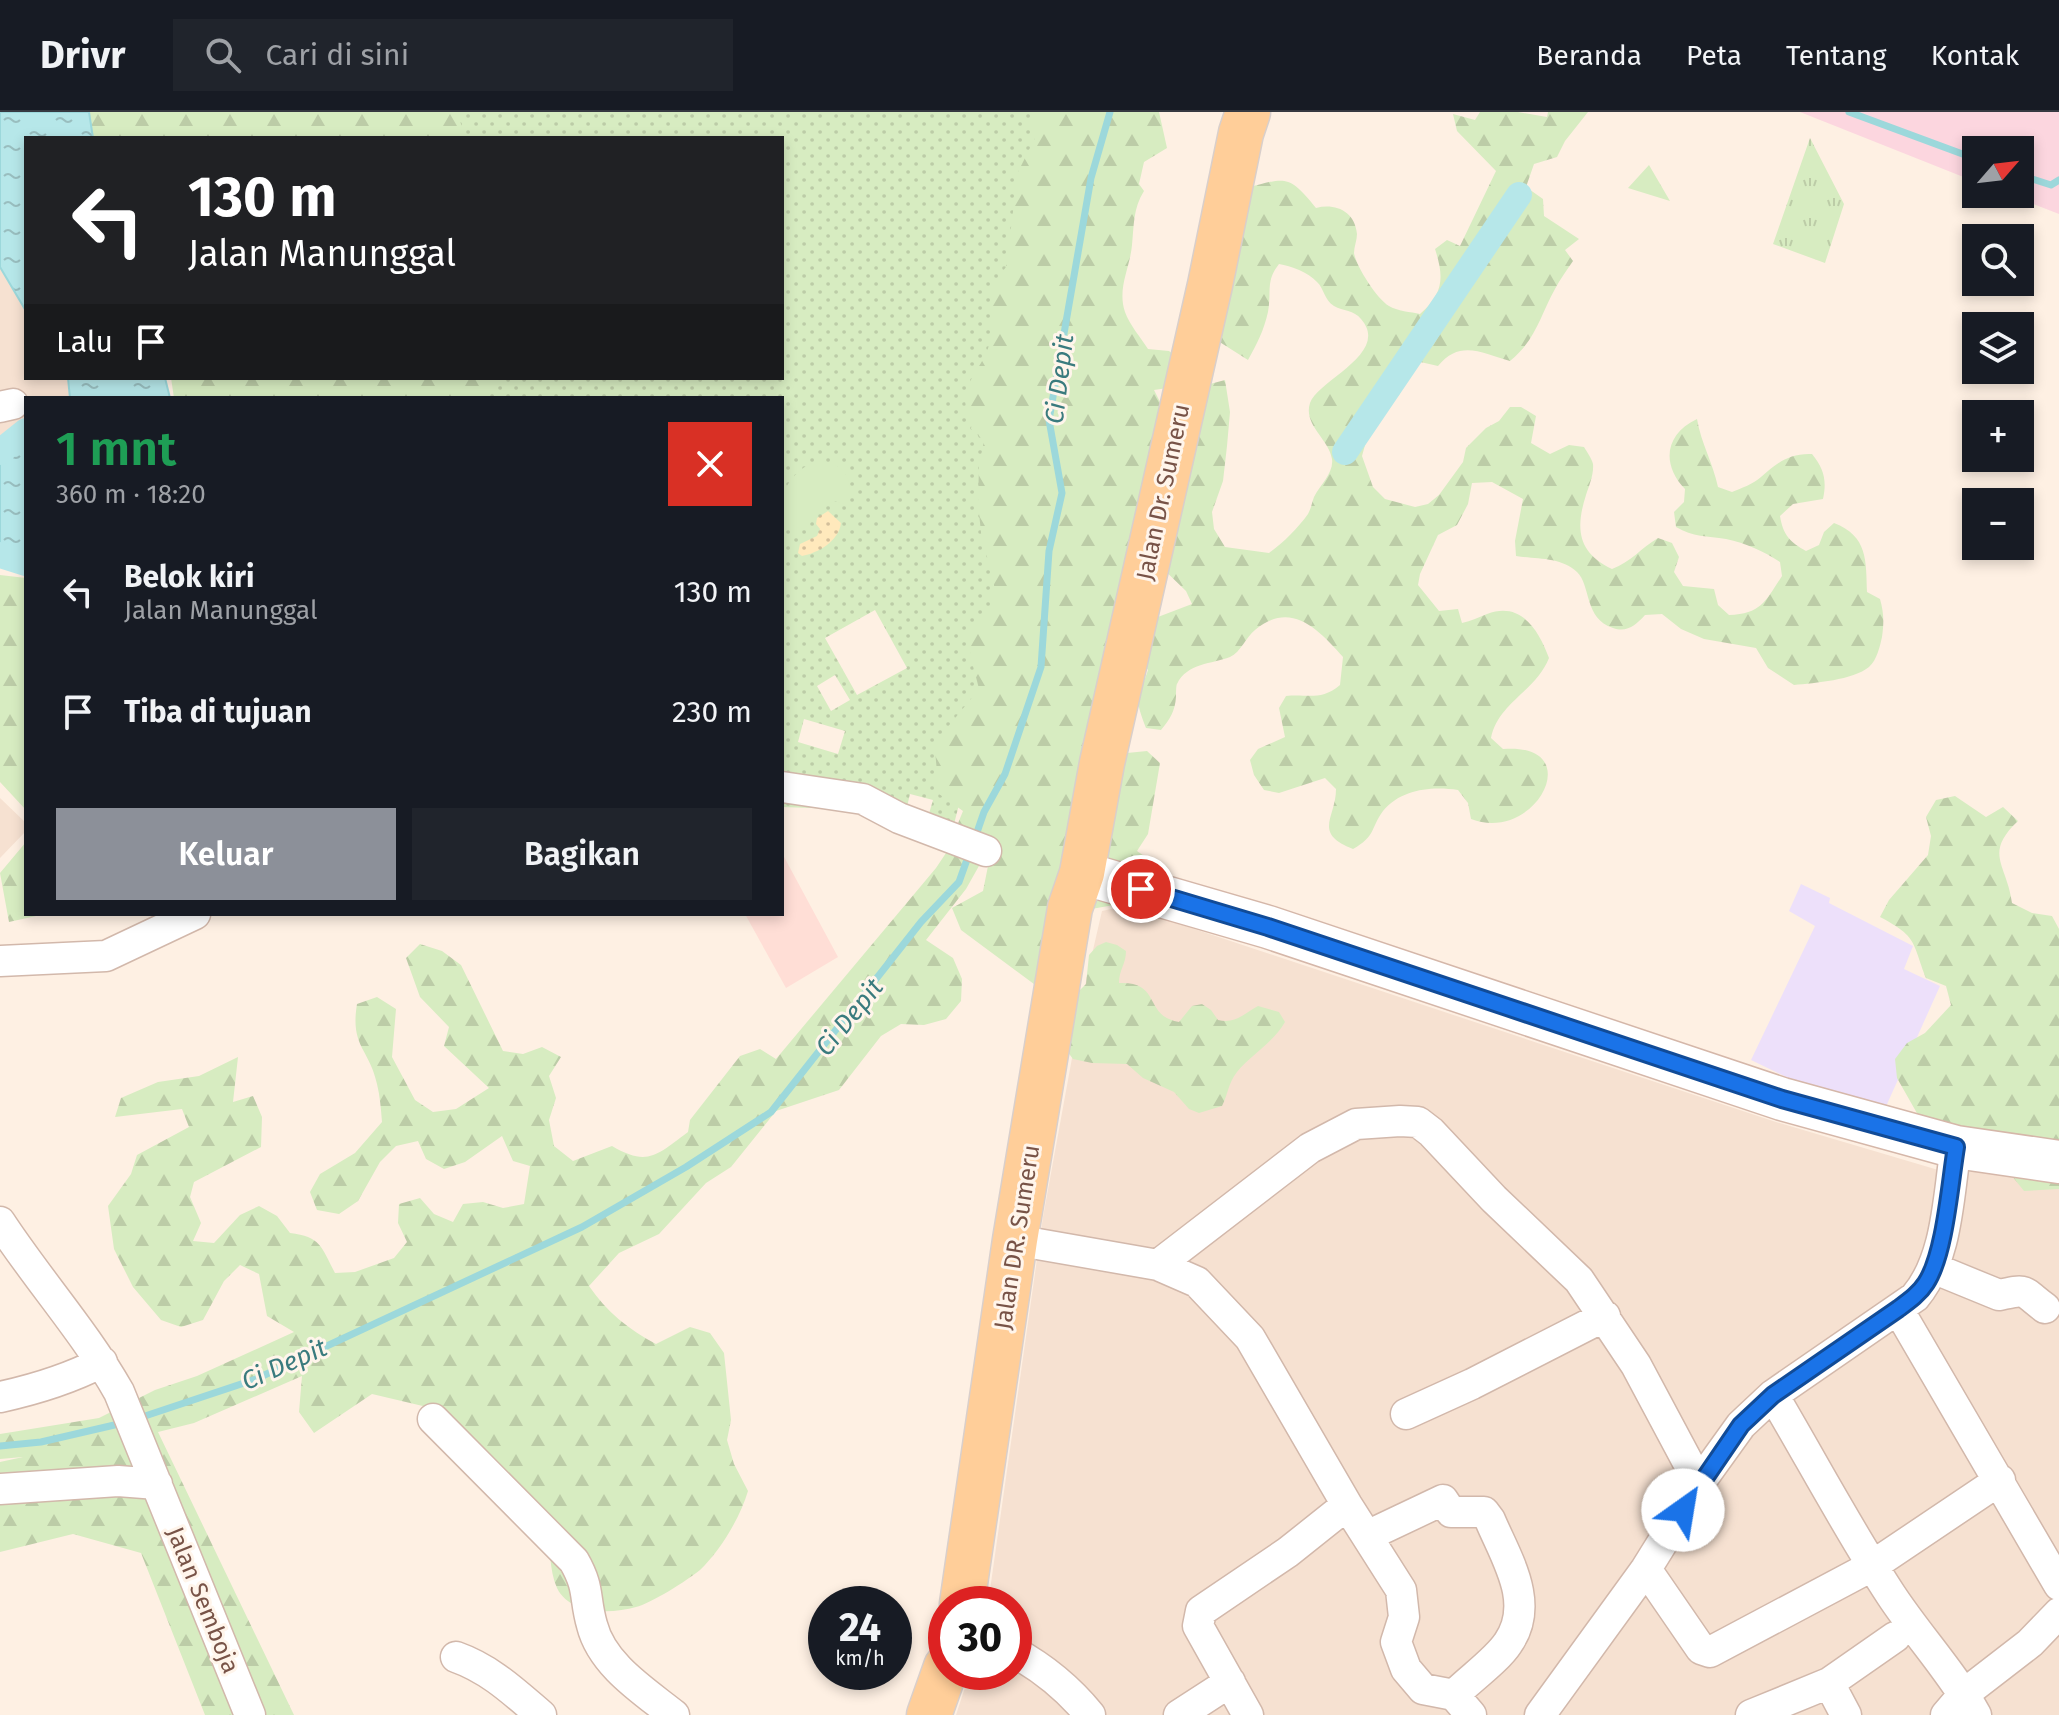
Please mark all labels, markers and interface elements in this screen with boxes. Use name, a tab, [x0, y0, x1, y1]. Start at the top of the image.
search box	[173, 19, 733, 91]
text: Drivr	[40, 32, 125, 78]
icon: search	[201, 33, 245, 77]
text: Cari di sini	[265, 37, 409, 73]
text: Beranda	[1536, 39, 1642, 72]
text: Peta	[1686, 39, 1742, 72]
text: Tentang	[1786, 39, 1887, 72]
text: Kontak	[1931, 39, 2019, 72]
north arrow	[1962, 136, 2034, 208]
map controls	[1962, 136, 2034, 560]
text: 130 m	[188, 164, 336, 231]
icon: left	[56, 168, 160, 272]
button: search	[1962, 224, 2034, 296]
text: Jalan Manunggal	[188, 232, 456, 276]
button: layers	[1962, 312, 2034, 384]
icon: arrive	[129, 320, 173, 364]
text: Lalu	[56, 324, 113, 360]
water label: Ci Depit	[1039, 332, 1080, 426]
button: +	[1962, 400, 2034, 472]
street label: Jalan Dr. Sumeru	[1131, 401, 1195, 583]
text: 1 mnt	[56, 420, 176, 478]
button: close	[668, 422, 752, 506]
text: 360 m · 18:20	[56, 479, 206, 510]
button: −	[1962, 488, 2034, 560]
text: Belok kiri	[124, 559, 255, 595]
icon: left	[56, 570, 100, 614]
text: 130 m	[674, 574, 752, 610]
text: Jalan Manunggal	[124, 595, 318, 626]
icon: arrive	[56, 690, 100, 734]
text: Tiba di tujuan	[124, 694, 311, 730]
text: 230 m	[672, 694, 752, 730]
button: Keluar	[56, 808, 396, 900]
button: Bagikan	[412, 808, 752, 900]
pin	[1107, 855, 1175, 923]
icon: arrive	[1119, 867, 1163, 911]
water label: Ci Depit	[809, 972, 890, 1062]
street label: Jalan DR. Sumeru	[989, 1143, 1045, 1331]
water label: Ci Depit	[237, 1332, 332, 1397]
position arrow	[1641, 1468, 1725, 1552]
street label: Jalan Semboja	[161, 1523, 245, 1677]
speed limit sign: 30	[928, 1586, 1032, 1690]
text: 24	[839, 1604, 881, 1652]
text: km/h	[835, 1646, 885, 1670]

